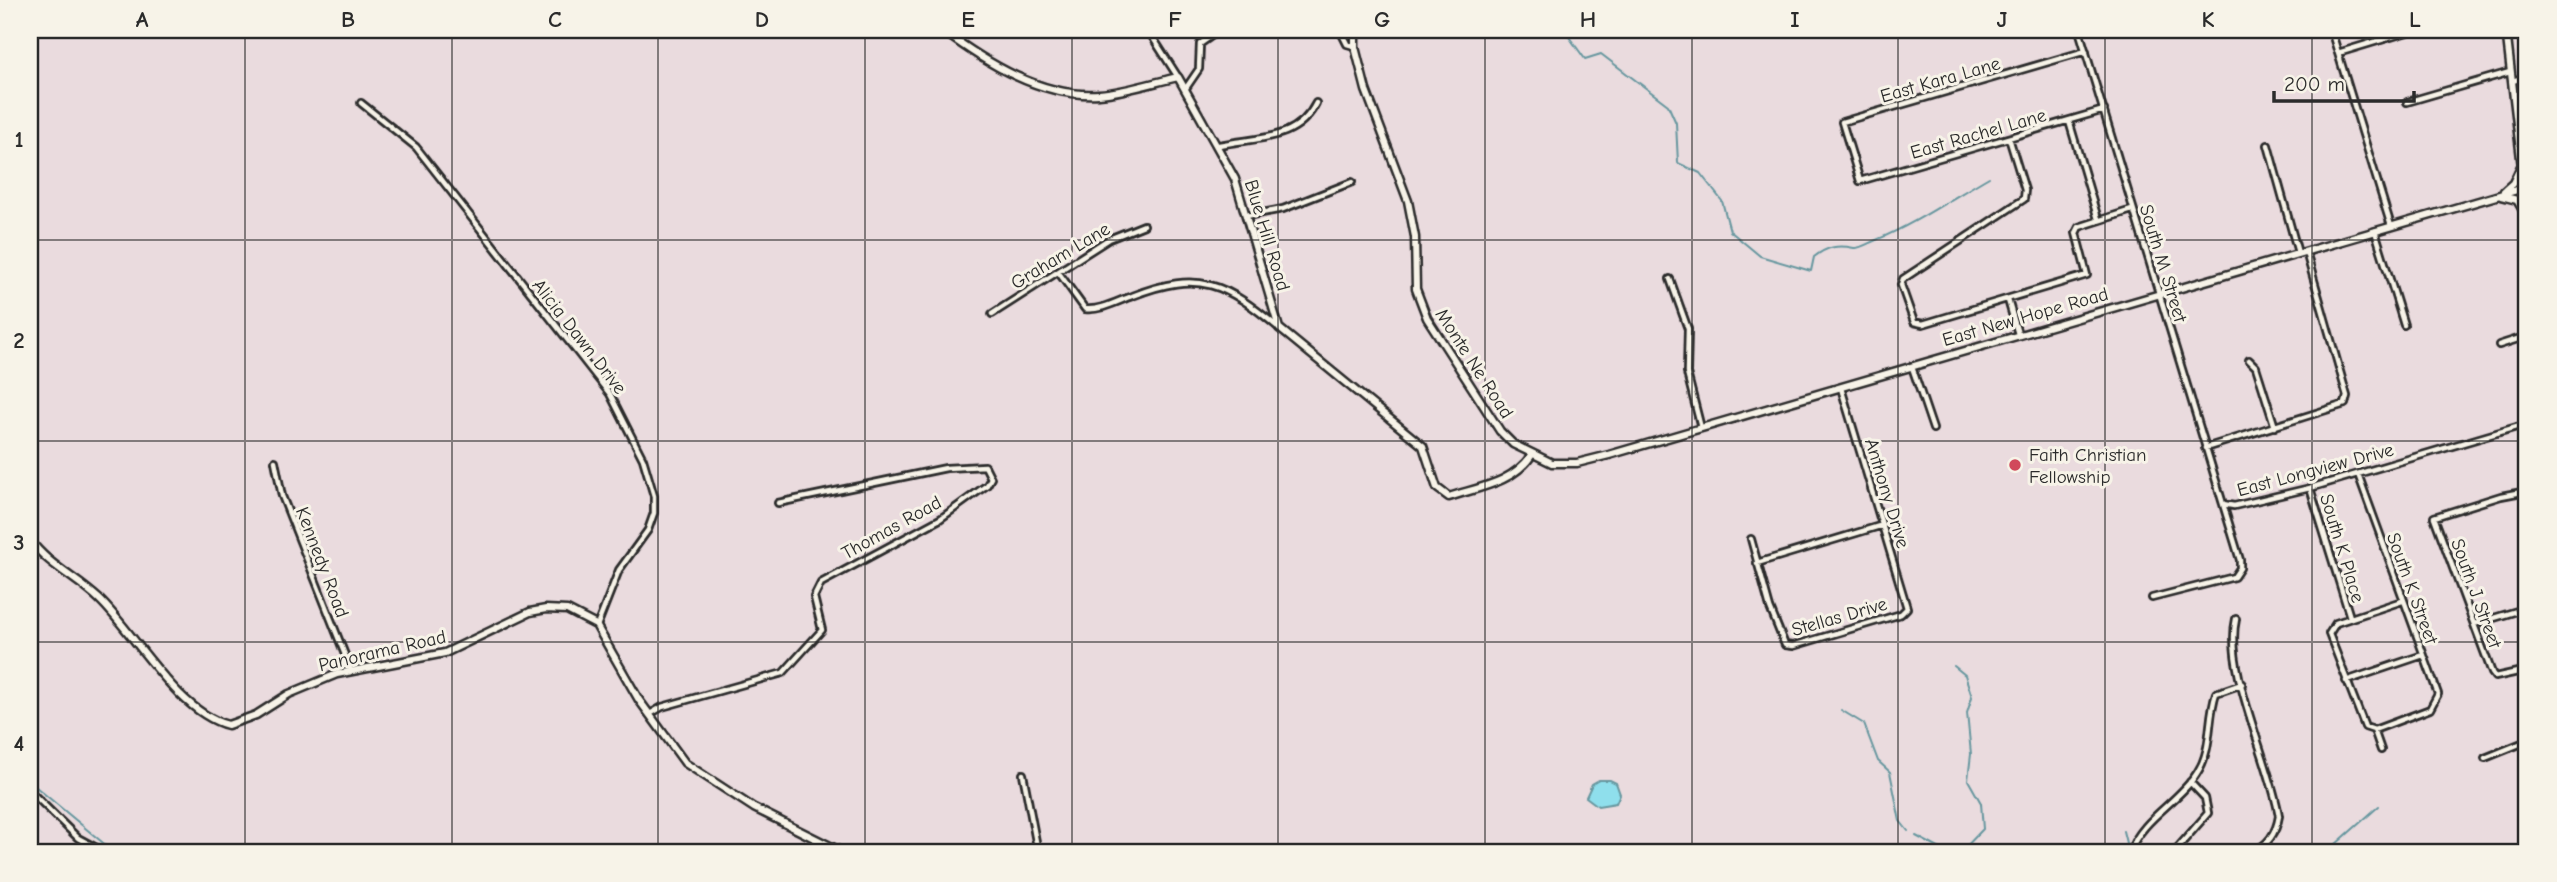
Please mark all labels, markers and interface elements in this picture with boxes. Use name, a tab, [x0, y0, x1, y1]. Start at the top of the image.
text: A	[136, 6, 149, 33]
text: B	[341, 6, 355, 33]
text: C	[548, 6, 562, 33]
text: D	[755, 6, 769, 33]
text: E	[961, 6, 975, 33]
text: F	[1168, 6, 1182, 33]
text: G	[1374, 6, 1390, 33]
text: H	[1580, 6, 1596, 33]
text: I	[1790, 6, 1800, 33]
text: J	[1997, 6, 2008, 33]
text: K	[2202, 6, 2215, 33]
text: L	[2409, 6, 2421, 33]
street label: East Kara Lane	[1878, 52, 2003, 108]
scale bar	[2274, 60, 2414, 104]
text: 200 m	[2284, 72, 2345, 96]
street label: East Rachel Lane	[1908, 104, 2049, 164]
text: 1	[14, 126, 24, 153]
street label: Blue Hill Road	[1240, 177, 1294, 294]
street label: South M Street	[2135, 202, 2192, 325]
street label: Graham Lane	[1007, 218, 1114, 294]
street label: Alicia Dawn Drive	[527, 275, 631, 399]
street label: East New Hope Road	[1940, 283, 2111, 351]
street label: Monte Ne Road	[1430, 304, 1518, 423]
text: 2	[13, 327, 25, 354]
street label: Anthony Drive	[1860, 436, 1914, 551]
street label: East Longview Drive	[2235, 438, 2396, 501]
place label: Faith Christian Fellowship	[2029, 444, 2147, 488]
marker: Faith Christian Fellowship	[2007, 457, 2023, 473]
street label: Thomas Road	[838, 491, 945, 564]
street label: South K Place	[2315, 491, 2369, 605]
street label: Kennedy Road	[291, 504, 353, 621]
text: 3	[13, 529, 25, 556]
street label: South K Street	[2382, 530, 2443, 647]
street label: South J Street	[2446, 536, 2506, 652]
street label: Stellas Drive	[1789, 593, 1889, 641]
street label: Panorama Road	[316, 626, 448, 676]
text: 4	[14, 730, 25, 757]

